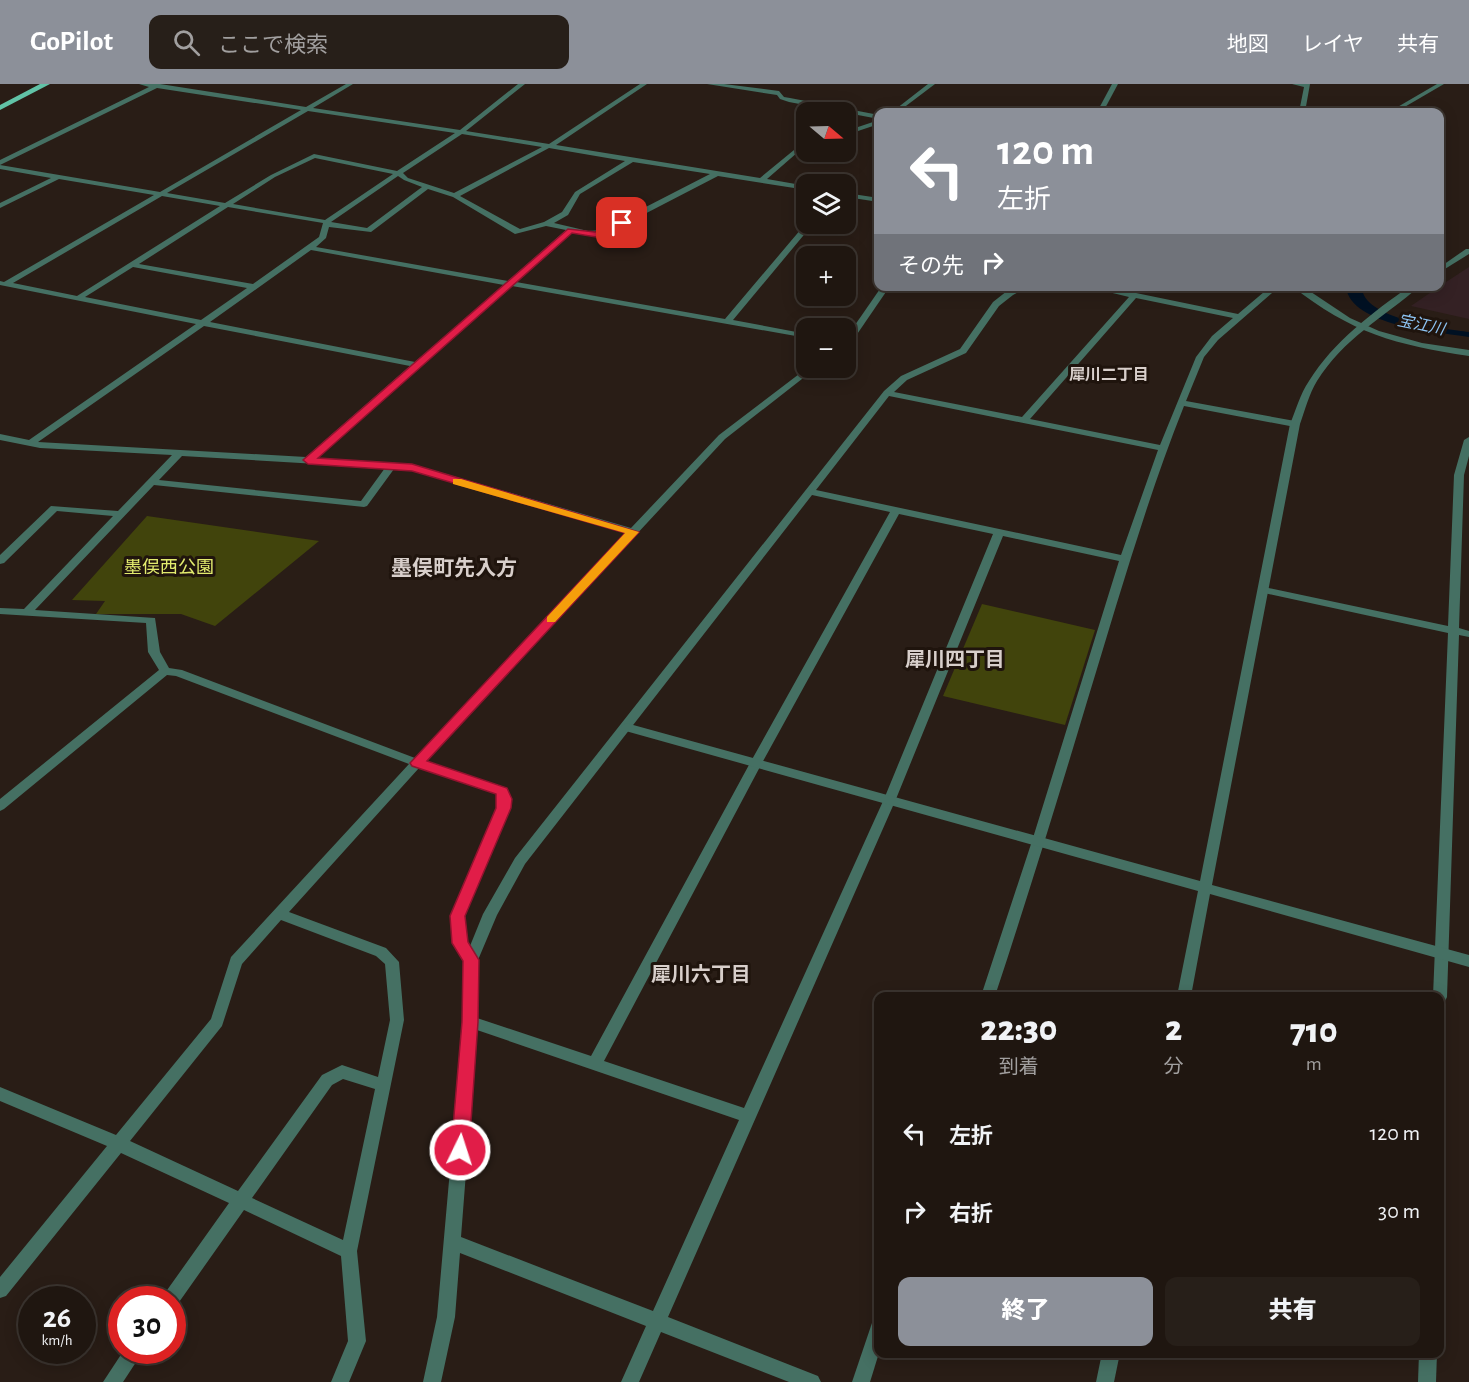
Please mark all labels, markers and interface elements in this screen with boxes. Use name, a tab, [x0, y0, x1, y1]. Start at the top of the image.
search box	[149, 15, 569, 69]
icon: search	[170, 26, 203, 59]
text: GoPilot	[30, 28, 113, 56]
text: ここで検索	[218, 34, 328, 56]
text: 地図	[1227, 34, 1269, 55]
text: レイヤ	[1302, 34, 1364, 55]
text: 共有	[1397, 34, 1439, 55]
north arrow	[796, 102, 856, 162]
map controls	[796, 102, 856, 378]
text: 120 m	[997, 130, 1094, 172]
icon: left	[898, 132, 976, 210]
button: layers	[796, 174, 856, 234]
text: 左折	[997, 186, 1051, 213]
pin	[596, 197, 647, 248]
icon: arrive	[605, 206, 638, 239]
button: +	[796, 246, 856, 306]
icon: right	[976, 246, 1009, 279]
text: その先	[898, 255, 964, 277]
water label: 宝江川	[1396, 311, 1448, 338]
button: −	[796, 318, 856, 378]
district label: 犀川二丁目	[1069, 366, 1149, 383]
district label: 墨俣町先入方	[391, 557, 517, 579]
park label: 墨俣西公園	[124, 558, 214, 577]
district label: 犀川四丁目	[905, 649, 1005, 670]
district label: 犀川六丁目	[651, 964, 751, 985]
text: 22:30	[980, 1011, 1057, 1047]
text: 2	[1165, 1011, 1182, 1047]
text: 710	[1290, 1013, 1338, 1049]
text: m	[1306, 1054, 1322, 1074]
text: 到着	[999, 1057, 1039, 1077]
text: 分	[1164, 1057, 1184, 1077]
icon: left	[898, 1117, 931, 1150]
position arrow	[428, 1118, 492, 1182]
text: 120 m	[1370, 1122, 1420, 1144]
text: 左折	[949, 1125, 993, 1147]
icon: right	[898, 1195, 931, 1228]
text: 30 m	[1378, 1200, 1420, 1222]
text: 右折	[949, 1203, 993, 1225]
button: 終了	[898, 1277, 1153, 1346]
button: 共有	[1165, 1277, 1420, 1346]
speed limit sign: 30	[108, 1286, 186, 1364]
text: 26	[43, 1303, 71, 1333]
text: km/h	[42, 1333, 72, 1348]

